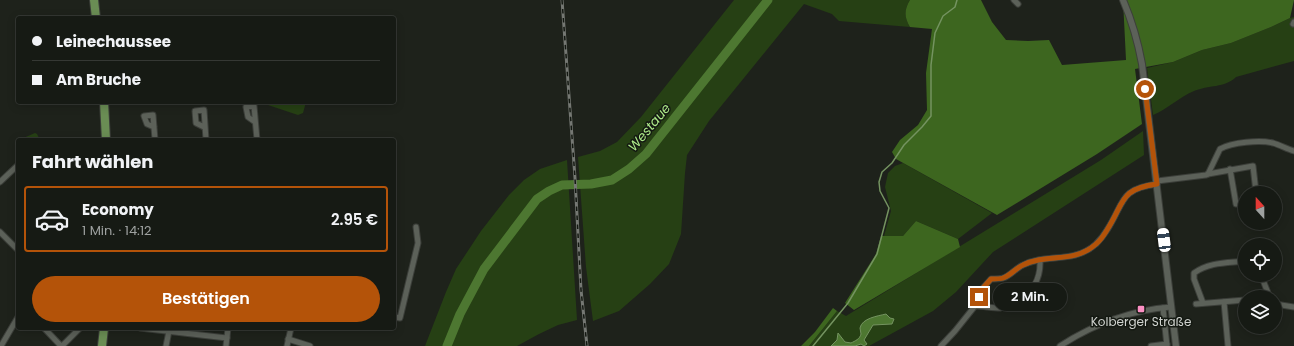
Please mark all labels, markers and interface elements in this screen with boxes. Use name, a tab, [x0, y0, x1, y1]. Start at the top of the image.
text: Leinechaussee	[56, 31, 171, 52]
text: Am Bruche	[56, 69, 141, 90]
route start	[1136, 80, 1154, 98]
water label: Westaue	[624, 99, 675, 155]
text: Fahrt wählen	[32, 149, 154, 174]
north arrow	[1238, 186, 1282, 230]
map controls	[1238, 186, 1282, 334]
text: Economy	[82, 199, 154, 220]
icon: car	[34, 201, 70, 237]
text: 2.95 €	[331, 209, 378, 230]
text: 1 Min. · 14:12	[82, 221, 152, 240]
car	[1157, 227, 1171, 253]
button: locate	[1238, 238, 1282, 282]
button: Bestätigen	[32, 276, 380, 322]
callout: 2 Min.	[993, 283, 1067, 311]
text: 2 Min.	[1011, 287, 1049, 306]
route end	[970, 288, 988, 306]
button: layers	[1238, 290, 1282, 334]
marker: Kolberger Straße	[1136, 304, 1146, 314]
place label: Kolberger Straße	[1091, 313, 1191, 330]

